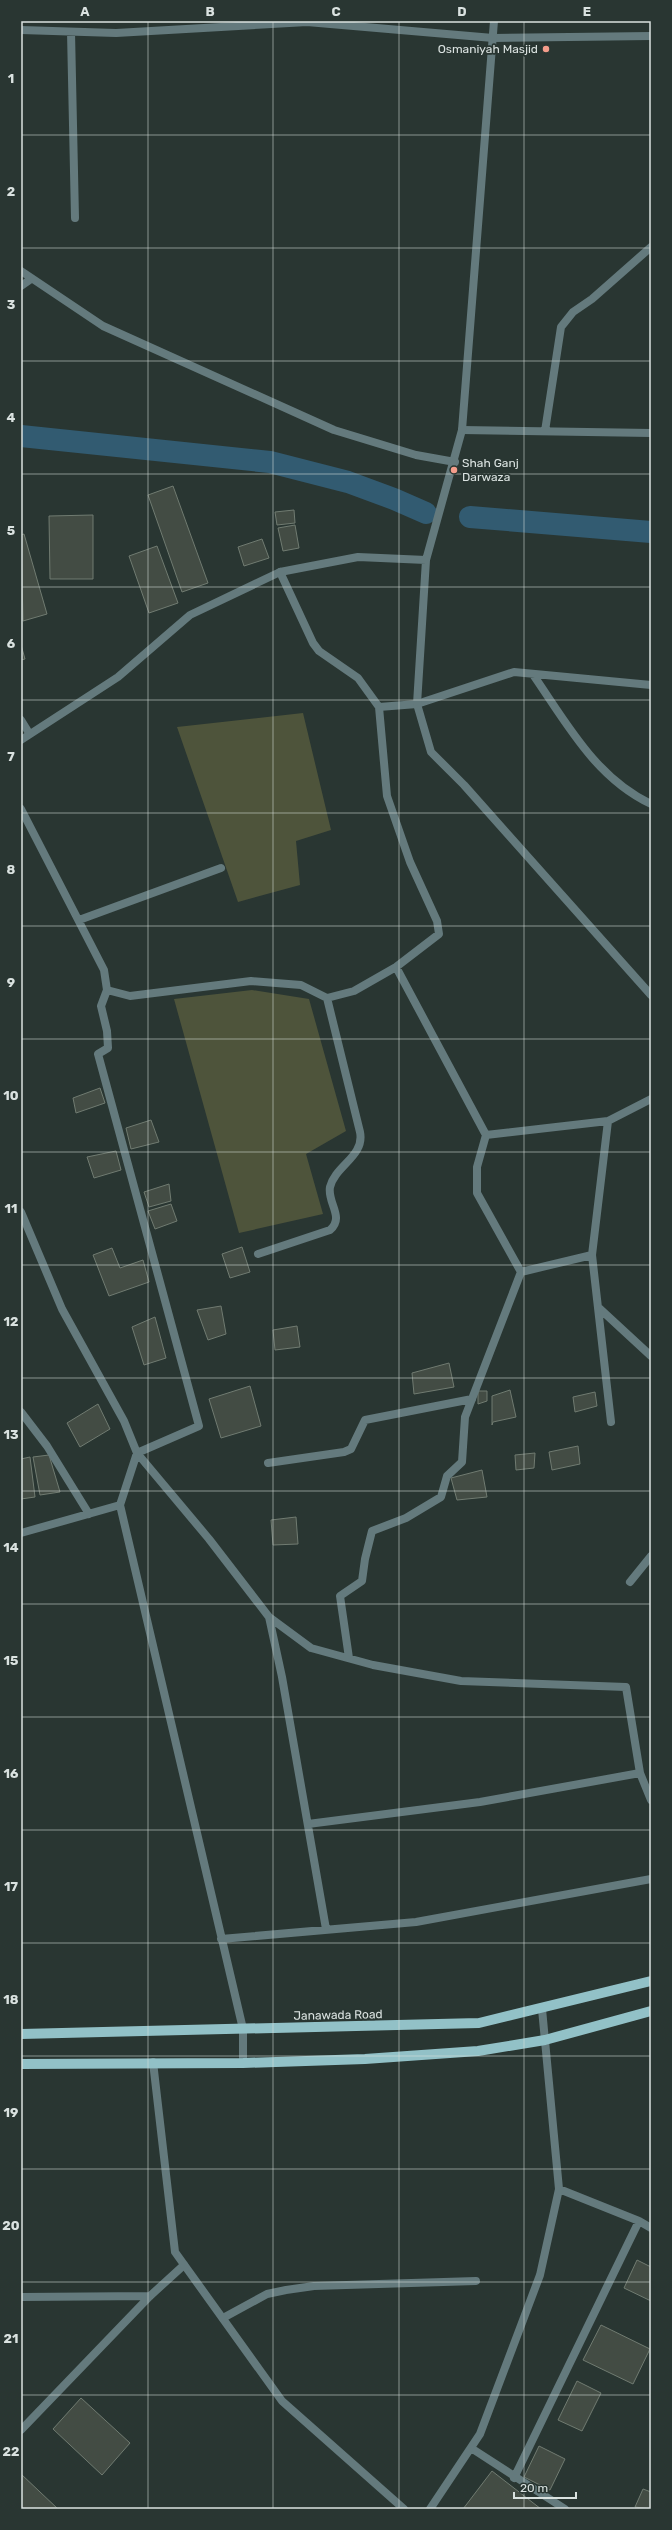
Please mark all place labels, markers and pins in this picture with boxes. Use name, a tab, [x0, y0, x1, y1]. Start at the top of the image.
place label: Osmaniyah Masjid	[438, 42, 538, 56]
marker: Osmaniyah Masjid	[541, 44, 551, 54]
place label: Shah Ganj Darwaza	[462, 456, 519, 484]
marker: Shah Ganj Darwaza	[449, 465, 459, 475]

